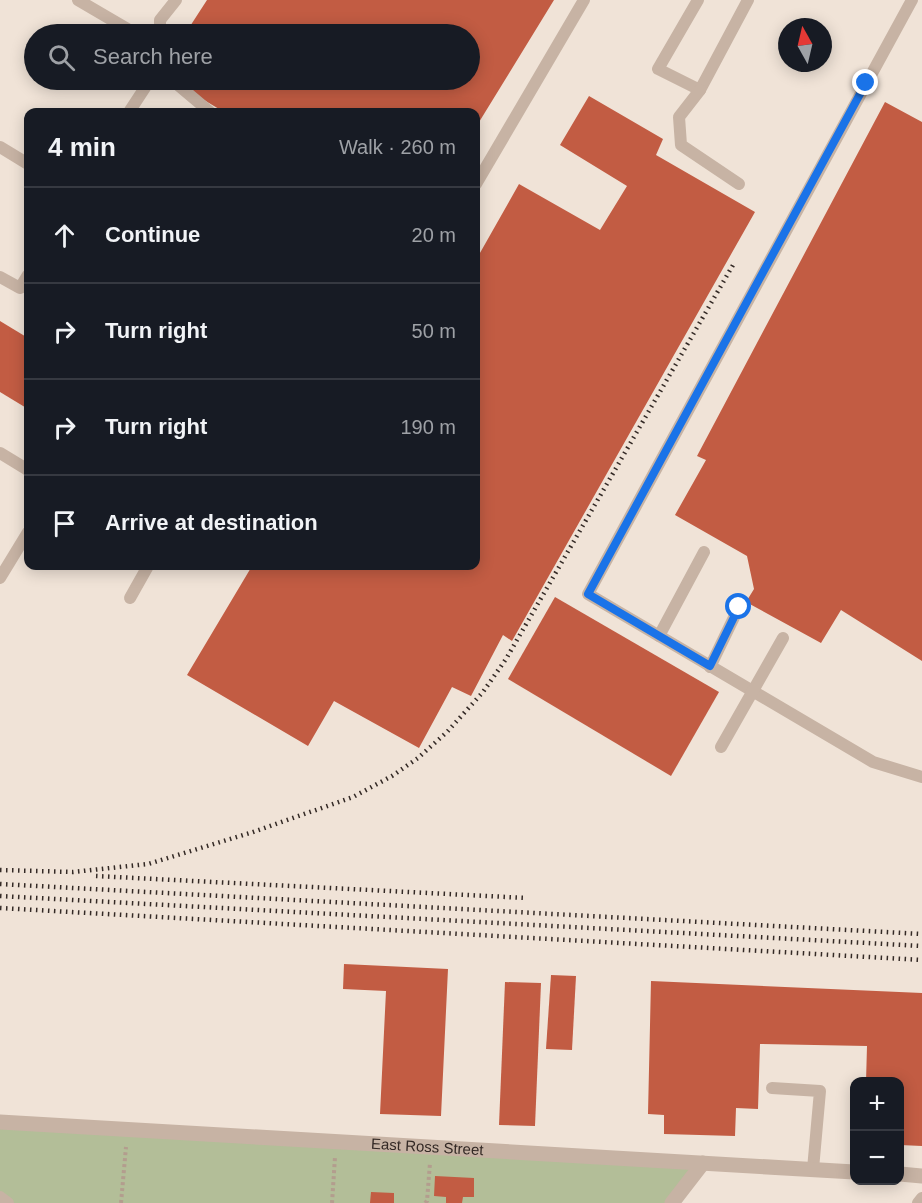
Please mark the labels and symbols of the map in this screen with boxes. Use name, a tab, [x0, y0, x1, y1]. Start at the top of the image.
north arrow	[778, 18, 832, 72]
route end	[852, 69, 878, 95]
route start	[725, 593, 751, 619]
street label: East Ross Street	[371, 1135, 485, 1158]

